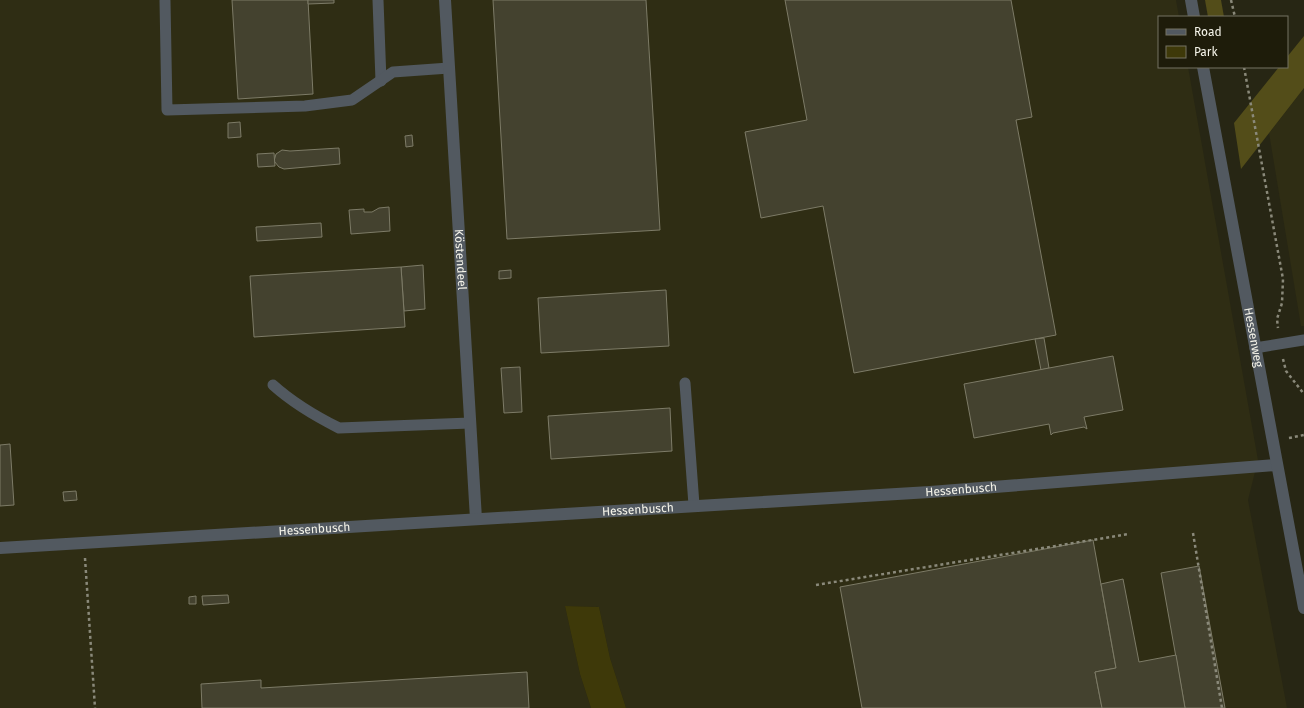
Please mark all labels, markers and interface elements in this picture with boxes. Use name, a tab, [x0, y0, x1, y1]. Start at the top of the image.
legend	[1158, 16, 1288, 68]
text: Road	[1194, 25, 1222, 39]
text: Park	[1194, 45, 1218, 59]
street label: Köstendeel	[452, 229, 469, 291]
street label: Hessenweg	[1241, 306, 1266, 369]
street label: Hessenbusch	[925, 480, 998, 499]
street label: Hessenbusch	[602, 500, 674, 519]
street label: Hessenbusch	[278, 520, 351, 538]

